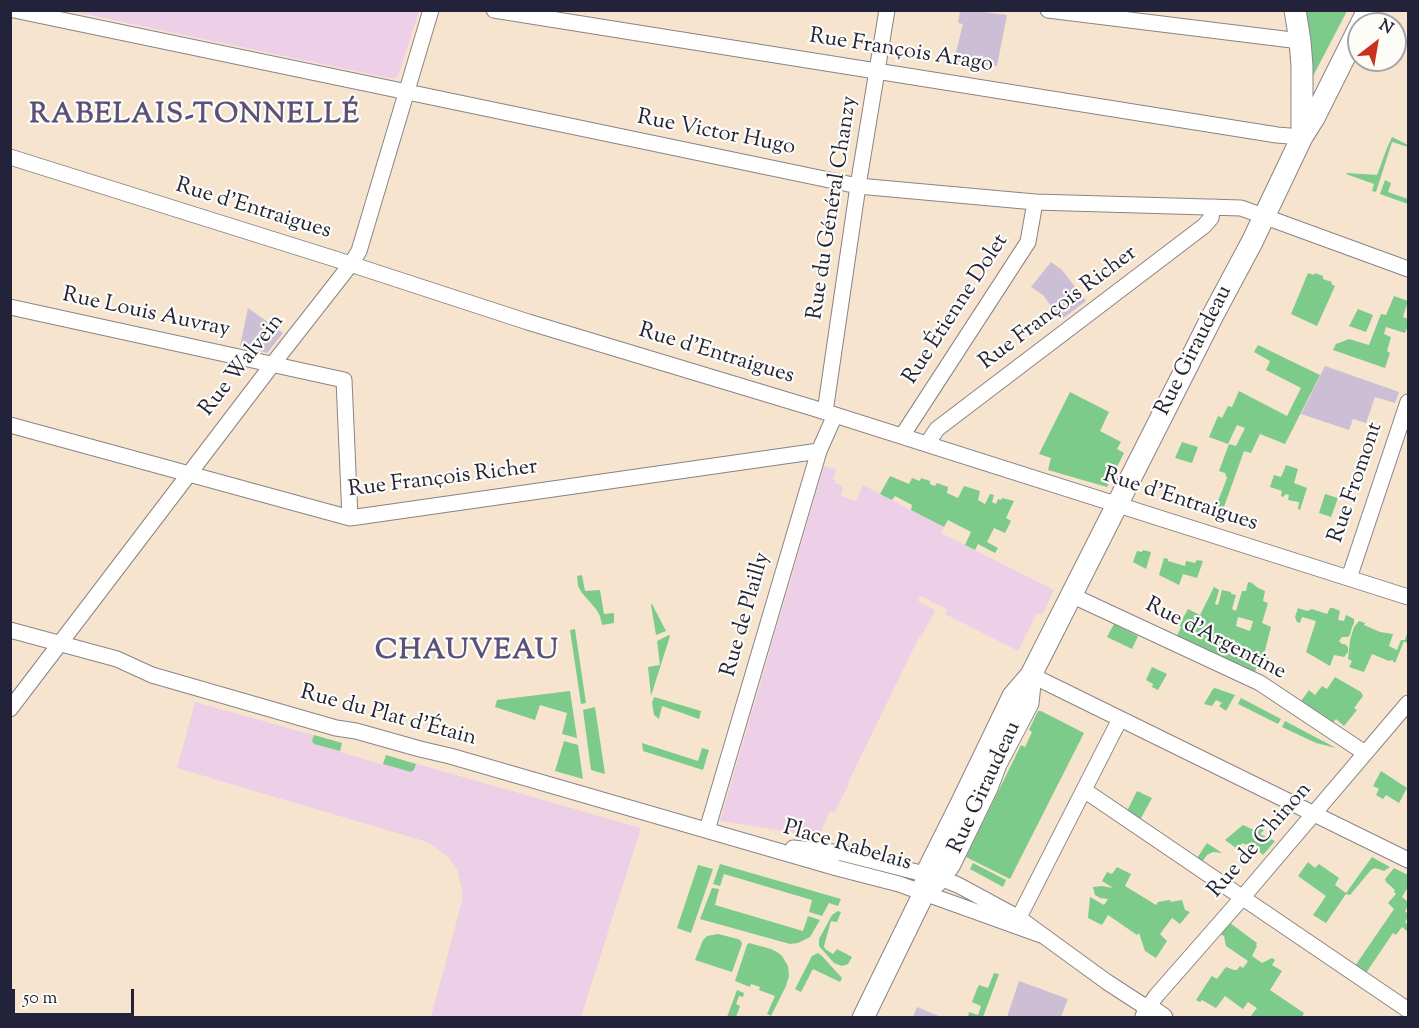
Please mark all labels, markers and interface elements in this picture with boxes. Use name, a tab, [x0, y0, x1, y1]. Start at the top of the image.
north arrow	[1347, 12, 1407, 72]
text: N	[1374, 15, 1397, 41]
street label: Rue François Arago	[807, 24, 995, 80]
street label: Rue du Général Chanzy	[803, 94, 865, 322]
district label: RABELAIS-TONNELLÉ	[30, 100, 360, 134]
street label: Rue Victor Hugo	[635, 106, 797, 162]
street label: Rue d'Entraigues	[172, 174, 334, 246]
street label: Rue Étienne Dolet	[899, 230, 1015, 390]
street label: Rue François Richer	[975, 241, 1143, 377]
street label: Rue Giraudeau	[1151, 281, 1239, 421]
street label: Rue Louis Auvray	[60, 283, 232, 345]
street label: Rue Walvein	[195, 310, 291, 422]
street label: Rue d'Entraigues	[635, 319, 797, 391]
street label: Rue Fromont	[1324, 420, 1390, 546]
street label: Rue François Richer	[347, 455, 539, 505]
street label: Rue d'Entraigues	[1099, 464, 1261, 538]
street label: Rue de Plailly	[717, 550, 777, 680]
street label: Rue d'Argentine	[1140, 593, 1290, 687]
district label: CHAUVEAU	[375, 636, 559, 670]
street label: Rue du Plat d'Étain	[297, 681, 479, 753]
street label: Rue Giraudeau	[944, 718, 1028, 858]
street label: Rue de Chinon	[1204, 778, 1318, 904]
street label: Place Rabelais	[780, 816, 914, 878]
scale bar	[15, 977, 136, 1015]
text: 50 m	[23, 986, 57, 1012]

